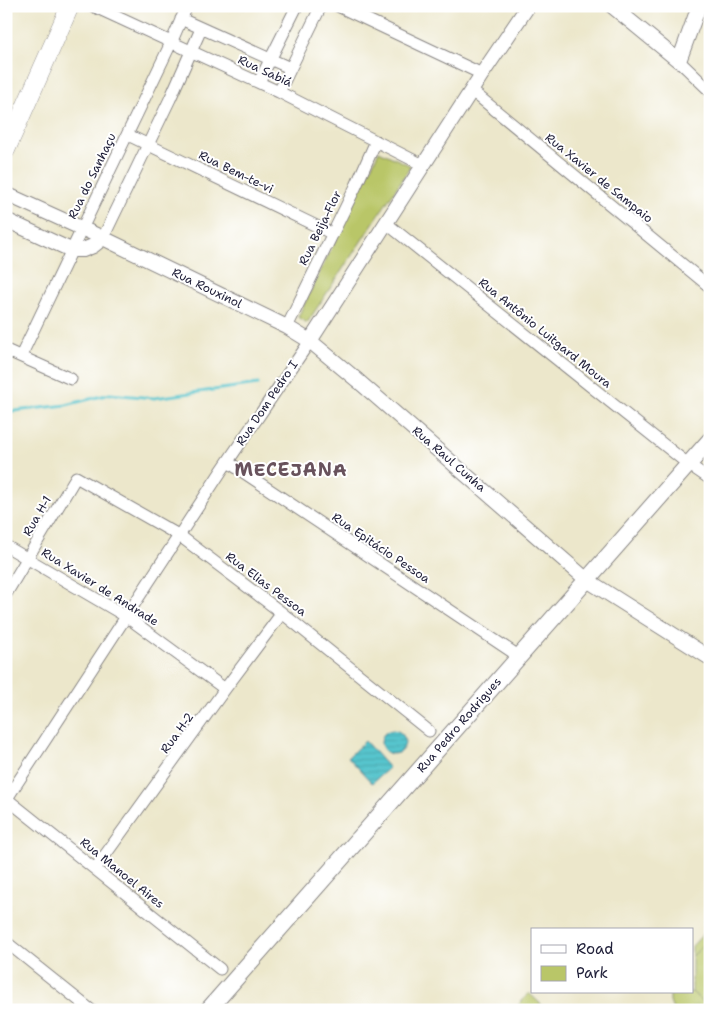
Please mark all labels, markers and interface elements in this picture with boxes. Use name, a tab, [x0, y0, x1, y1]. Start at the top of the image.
street label: Rua Sabiá	[235, 52, 295, 91]
street label: Rua do Sanhaçu	[64, 130, 120, 222]
street label: Rua Xavier de Sampaio	[542, 130, 656, 226]
street label: Rua Bem-te-vi	[196, 147, 276, 197]
street label: Rua Beija-Flor	[295, 188, 345, 268]
street label: Rua Rouxinol	[169, 264, 245, 312]
street label: Rua Antônio Luitgard Moura	[475, 274, 615, 392]
street label: Rua Dom Pedro I	[233, 357, 302, 449]
street label: Rua Raul Cunha	[409, 423, 490, 496]
district label: MECEJANA	[234, 458, 348, 482]
street label: Rua H-1	[19, 493, 55, 539]
street label: Rua Epitácio Pessoa	[329, 509, 434, 587]
street label: Rua Xavier de Andrade	[38, 544, 162, 630]
street label: Rua Elias Pessoa	[222, 548, 310, 620]
street label: Rua Pedro Rodrigues	[413, 674, 505, 776]
street label: Rua H-2	[157, 709, 197, 757]
street label: Rua Manoel Aires	[77, 834, 167, 912]
legend	[531, 928, 694, 994]
text: Road	[576, 939, 614, 959]
text: Park	[576, 963, 608, 983]

